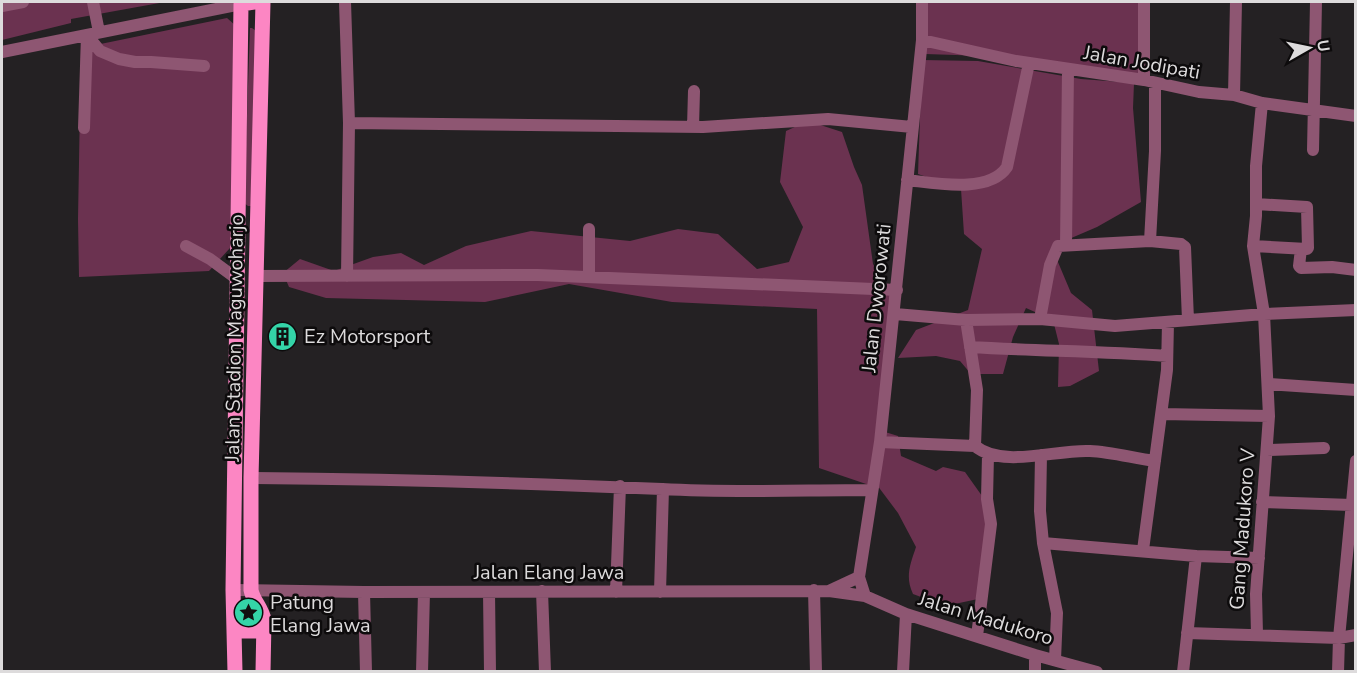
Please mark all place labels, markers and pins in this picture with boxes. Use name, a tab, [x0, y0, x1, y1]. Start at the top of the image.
building icon: Ez Motorsport	[267, 320, 299, 352]
place label: Ez Motorsport	[304, 323, 431, 350]
place label: Patung Elang Jawa	[270, 589, 371, 639]
place icon: Patung Elang Jawa	[233, 597, 265, 629]

